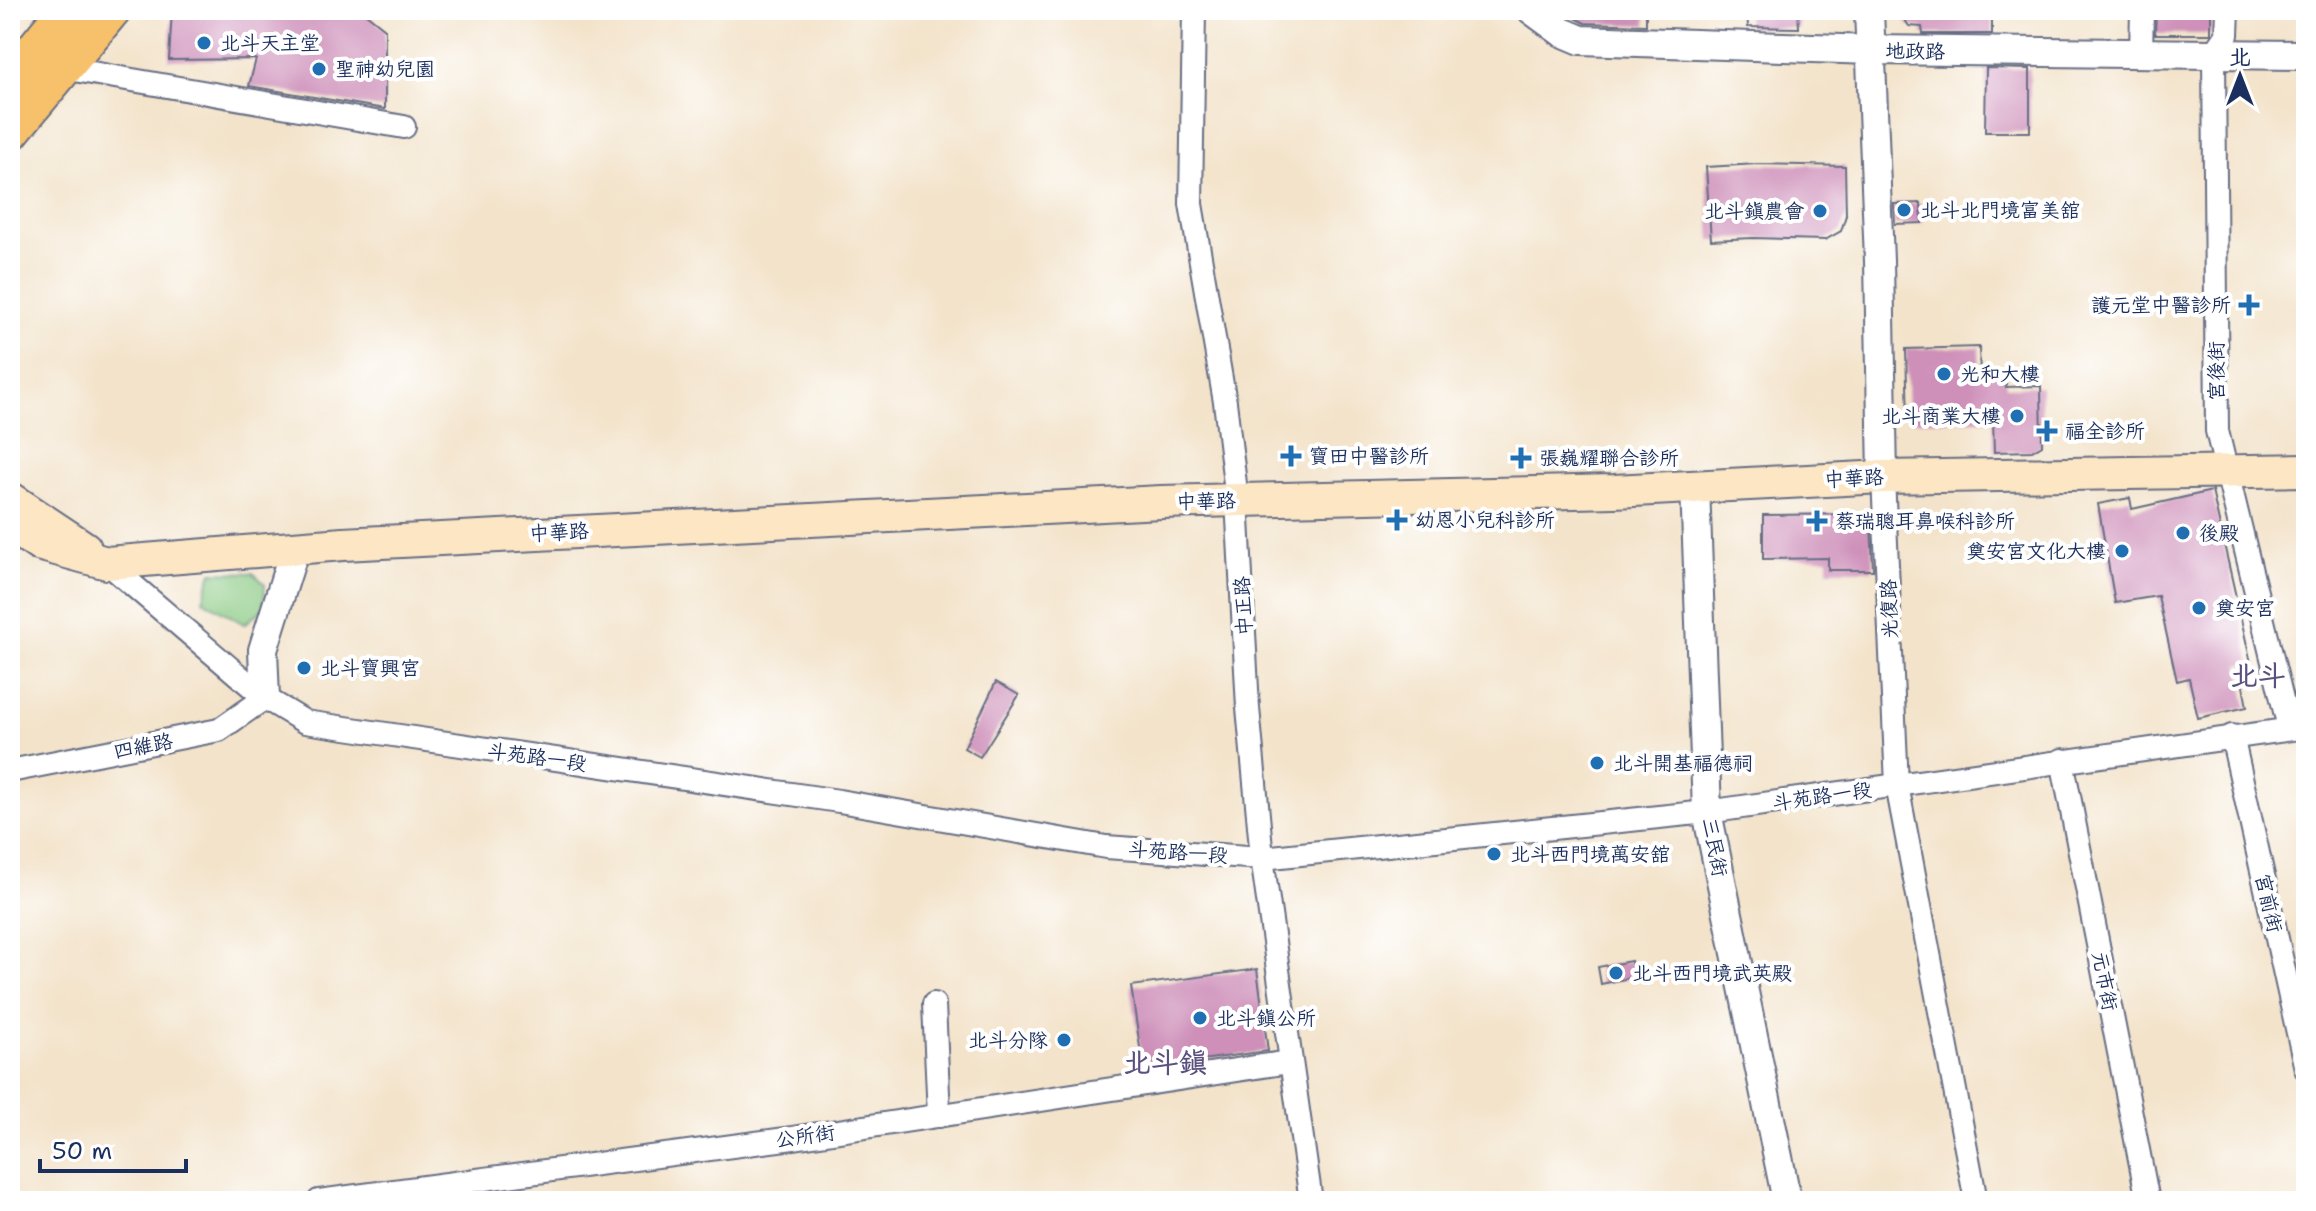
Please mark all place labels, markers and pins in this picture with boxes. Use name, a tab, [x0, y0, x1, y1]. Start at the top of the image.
place label: 北斗天主堂	[220, 30, 320, 56]
marker: 北斗天主堂	[195, 34, 213, 52]
place label: 聖神幼兒園	[335, 56, 435, 82]
marker: 聖神幼兒園	[310, 60, 328, 78]
place label: 北斗北門境富美舘	[1920, 197, 2080, 223]
place label: 北斗鎮農會	[1704, 198, 1805, 224]
marker: 北斗北門境富美舘	[1895, 201, 1913, 219]
marker: 北斗鎮農會	[1811, 202, 1829, 220]
place label: 護元堂中醫診所	[2091, 292, 2231, 318]
marker: 護元堂中醫診所	[2238, 294, 2260, 316]
place label: 光和大樓	[1960, 361, 2040, 387]
marker: 光和大樓	[1935, 365, 1953, 383]
place label: 北斗商業大樓	[1881, 403, 2001, 429]
marker: 北斗商業大樓	[2008, 407, 2026, 425]
place label: 福全診所	[2065, 418, 2145, 444]
marker: 福全診所	[2036, 420, 2058, 442]
place label: 寶田中醫診所	[1309, 443, 1429, 469]
marker: 寶田中醫診所	[1280, 445, 1302, 467]
place label: 張巍耀聯合診所	[1539, 445, 1679, 471]
marker: 張巍耀聯合診所	[1510, 447, 1532, 469]
place label: 幼恩小兒科診所	[1415, 507, 1555, 533]
place label: 蔡瑞聰耳鼻喉科診所	[1835, 508, 2015, 534]
marker: 幼恩小兒科診所	[1386, 509, 1408, 531]
marker: 蔡瑞聰耳鼻喉科診所	[1806, 510, 1828, 532]
place label: 後殿	[2199, 520, 2239, 546]
marker: 後殿	[2174, 524, 2192, 542]
place label: 奠安宮文化大樓	[1966, 538, 2106, 564]
marker: 奠安宮文化大樓	[2113, 542, 2131, 560]
place label: 奠安宮	[2215, 595, 2275, 621]
marker: 奠安宮	[2190, 599, 2208, 617]
place label: 北斗寶興宮	[320, 655, 420, 681]
marker: 北斗寶興宮	[295, 659, 313, 677]
place label: 北斗開基福德祠	[1613, 750, 1753, 776]
marker: 北斗開基福德祠	[1588, 754, 1606, 772]
place label: 北斗西門境萬安舘	[1510, 841, 1670, 867]
marker: 北斗西門境萬安舘	[1485, 845, 1503, 863]
place label: 北斗西門境武英殿	[1632, 960, 1792, 986]
marker: 北斗西門境武英殿	[1607, 964, 1625, 982]
place label: 北斗鎮公所	[1216, 1005, 1316, 1031]
marker: 北斗鎮公所	[1191, 1009, 1209, 1027]
place label: 北斗分隊	[968, 1027, 1048, 1053]
marker: 北斗分隊	[1055, 1031, 1073, 1049]

